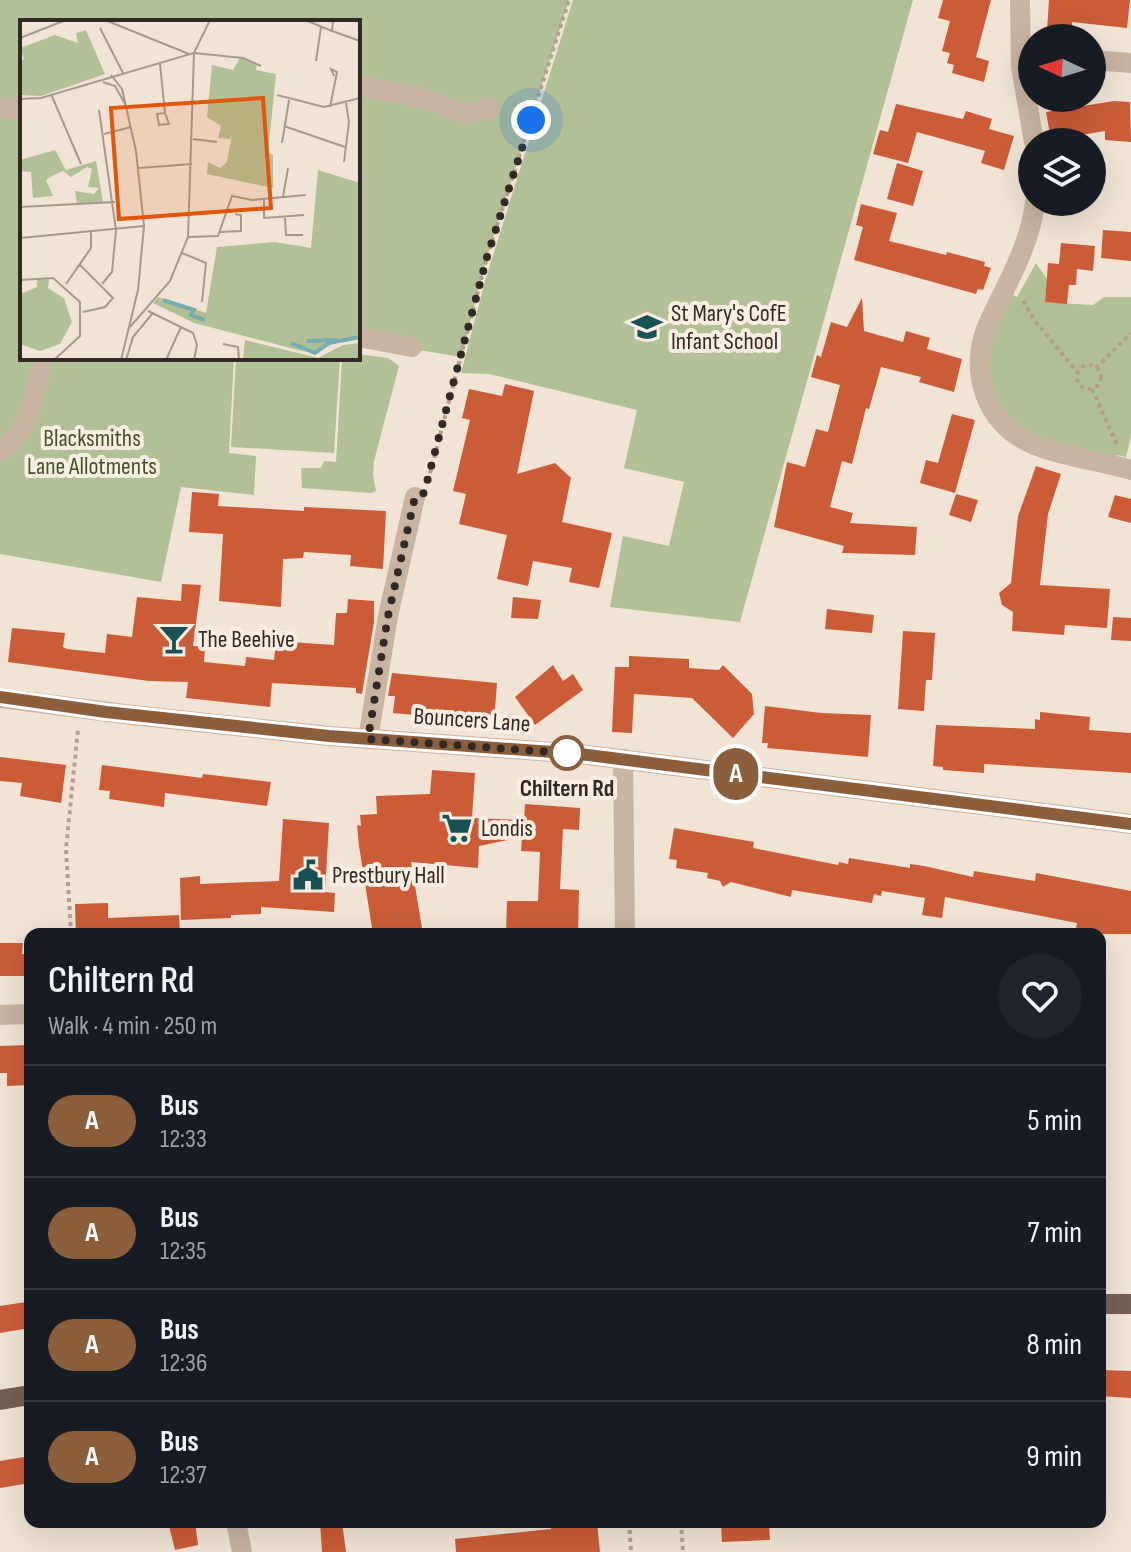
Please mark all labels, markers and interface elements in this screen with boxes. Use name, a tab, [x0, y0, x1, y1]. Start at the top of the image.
inset map	[20, 20, 360, 360]
north arrow	[1018, 24, 1106, 112]
map controls	[1018, 24, 1106, 216]
your location	[511, 100, 551, 140]
button: layers	[1018, 128, 1106, 216]
place label: St Mary's CofE Infant School	[671, 299, 787, 356]
school or university icon: St Mary's CofE Infant School	[630, 310, 664, 344]
park label: Blacksmiths Lane Allotments	[27, 424, 157, 481]
bar icon: The Beehive	[157, 622, 191, 656]
place label: The Beehive	[198, 625, 295, 654]
street label: Bouncers Lane	[413, 701, 531, 739]
marker: Chiltern Rd	[550, 736, 584, 770]
line badge: A	[710, 748, 762, 800]
text: A	[729, 757, 743, 790]
place label: Chiltern Rd	[520, 774, 614, 803]
supermarket icon: Londis	[440, 811, 474, 845]
place label: Londis	[481, 814, 533, 843]
public building icon: Prestbury Hall	[291, 858, 325, 892]
place label: Prestbury Hall	[332, 861, 445, 890]
button: heart	[998, 954, 1082, 1038]
text: Chiltern Rd	[48, 958, 194, 1003]
text: Walk · 4 min · 250 m	[48, 1011, 217, 1042]
text: Bus	[160, 1088, 199, 1124]
text: 5 min	[1028, 1103, 1082, 1139]
text: A	[85, 1104, 99, 1137]
text: 12:33	[160, 1124, 207, 1155]
text: Bus	[160, 1200, 199, 1236]
text: 7 min	[1028, 1215, 1082, 1251]
text: A	[85, 1216, 99, 1249]
text: 12:35	[160, 1236, 206, 1267]
text: Bus	[160, 1312, 199, 1348]
text: 8 min	[1026, 1327, 1082, 1363]
text: A	[85, 1328, 99, 1361]
text: 12:36	[160, 1348, 207, 1379]
text: Bus	[160, 1424, 199, 1460]
text: 9 min	[1026, 1439, 1082, 1475]
text: A	[85, 1440, 99, 1473]
text: 12:37	[160, 1460, 206, 1491]

